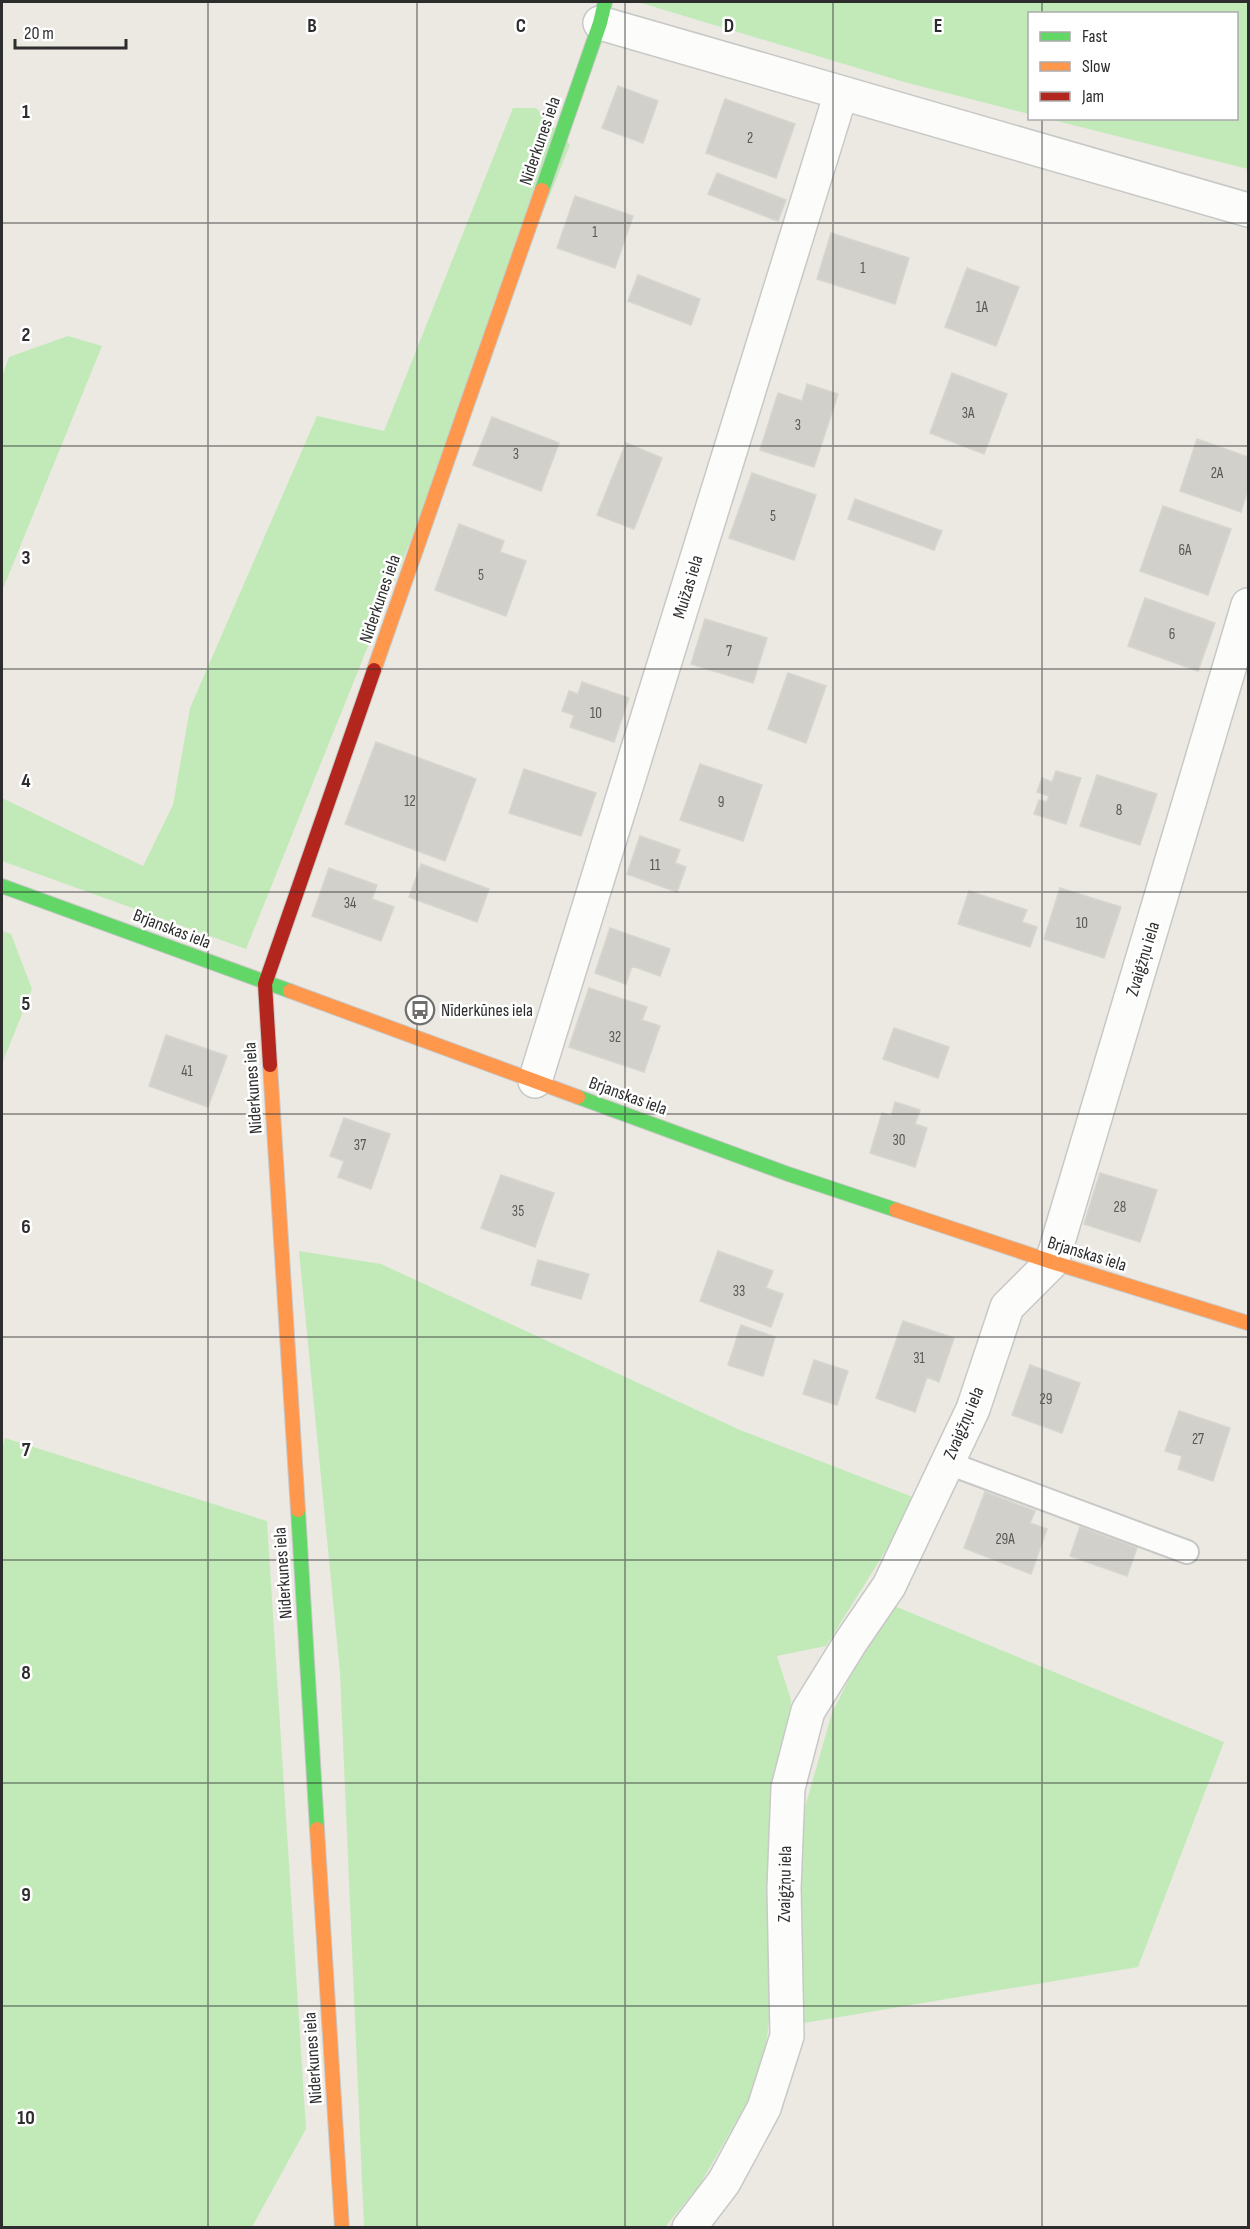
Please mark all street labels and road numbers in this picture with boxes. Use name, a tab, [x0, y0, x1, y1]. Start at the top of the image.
street label: Niderkunes iela	[515, 94, 565, 188]
street label: Niderkunes iela	[355, 552, 405, 646]
street label: Muižas iela	[668, 553, 708, 621]
street label: Brjanskas iela	[130, 905, 214, 953]
street label: Zvaigžņu iela	[1122, 919, 1164, 999]
street label: Niderkunes iela	[239, 1041, 267, 1135]
street label: Brjanskas iela	[586, 1072, 670, 1120]
street label: Brjanskas iela	[1045, 1232, 1129, 1276]
street label: Zvaigžņu iela	[939, 1384, 989, 1462]
street label: Niderkunes iela	[269, 1526, 297, 1620]
street label: Zvaigžņu iela	[774, 1845, 796, 1923]
street label: Niderkunes iela	[299, 2011, 327, 2105]

